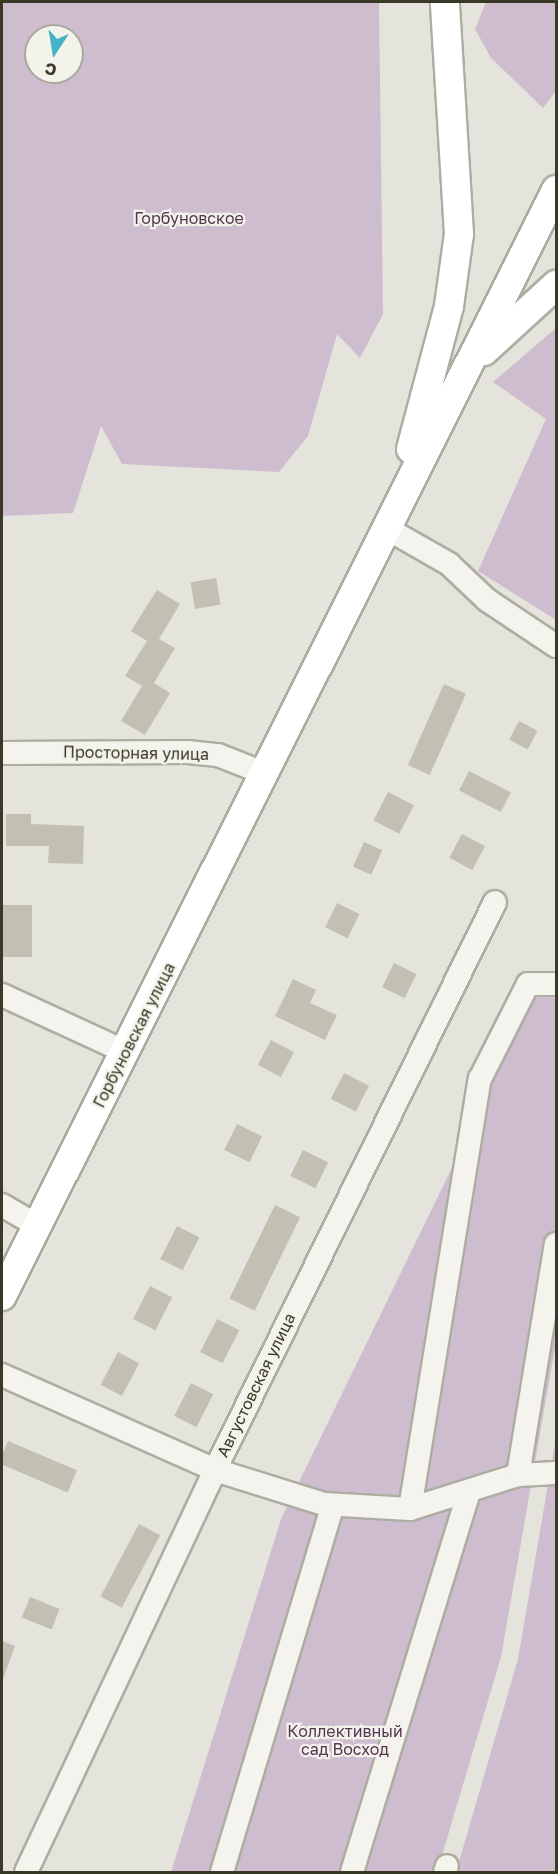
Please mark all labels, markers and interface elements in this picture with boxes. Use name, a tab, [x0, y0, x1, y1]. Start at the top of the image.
north arrow	[24, 24, 84, 84]
text: С	[43, 59, 58, 81]
park label: Горбуновское	[134, 208, 244, 228]
street label: Просторная улица	[63, 742, 209, 764]
street label: Горбуновская улица	[89, 959, 179, 1111]
street label: Августовская улица	[213, 1310, 299, 1460]
park label: Коллективный сад Восход	[287, 1721, 403, 1759]

